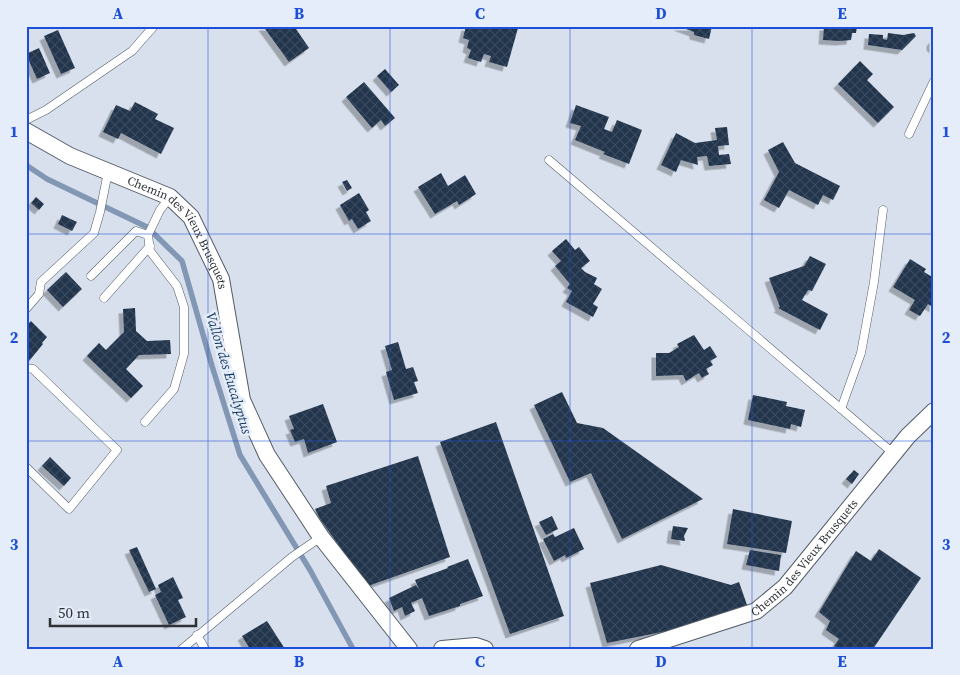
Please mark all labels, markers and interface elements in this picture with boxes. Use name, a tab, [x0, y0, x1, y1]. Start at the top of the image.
text: A	[113, 2, 124, 24]
text: B	[294, 2, 305, 24]
text: C	[475, 2, 485, 24]
text: D	[655, 2, 667, 24]
text: E	[837, 2, 847, 24]
text: 1	[10, 120, 18, 142]
text: 1	[942, 120, 950, 142]
street label: Chemin des Vieux Brusquets	[125, 172, 231, 290]
water label: Vallon des Eucalyptus	[201, 310, 257, 437]
text: 2	[10, 326, 19, 348]
text: 2	[942, 326, 951, 348]
street label: Chemin des Vieux Brusquets	[749, 496, 861, 620]
text: 3	[10, 533, 19, 555]
text: 3	[942, 533, 951, 555]
scale bar	[50, 595, 196, 627]
text: 50 m	[58, 602, 90, 623]
text: A	[113, 650, 124, 672]
text: B	[294, 650, 305, 672]
text: C	[475, 650, 485, 672]
text: D	[655, 650, 667, 672]
text: E	[837, 650, 847, 672]

